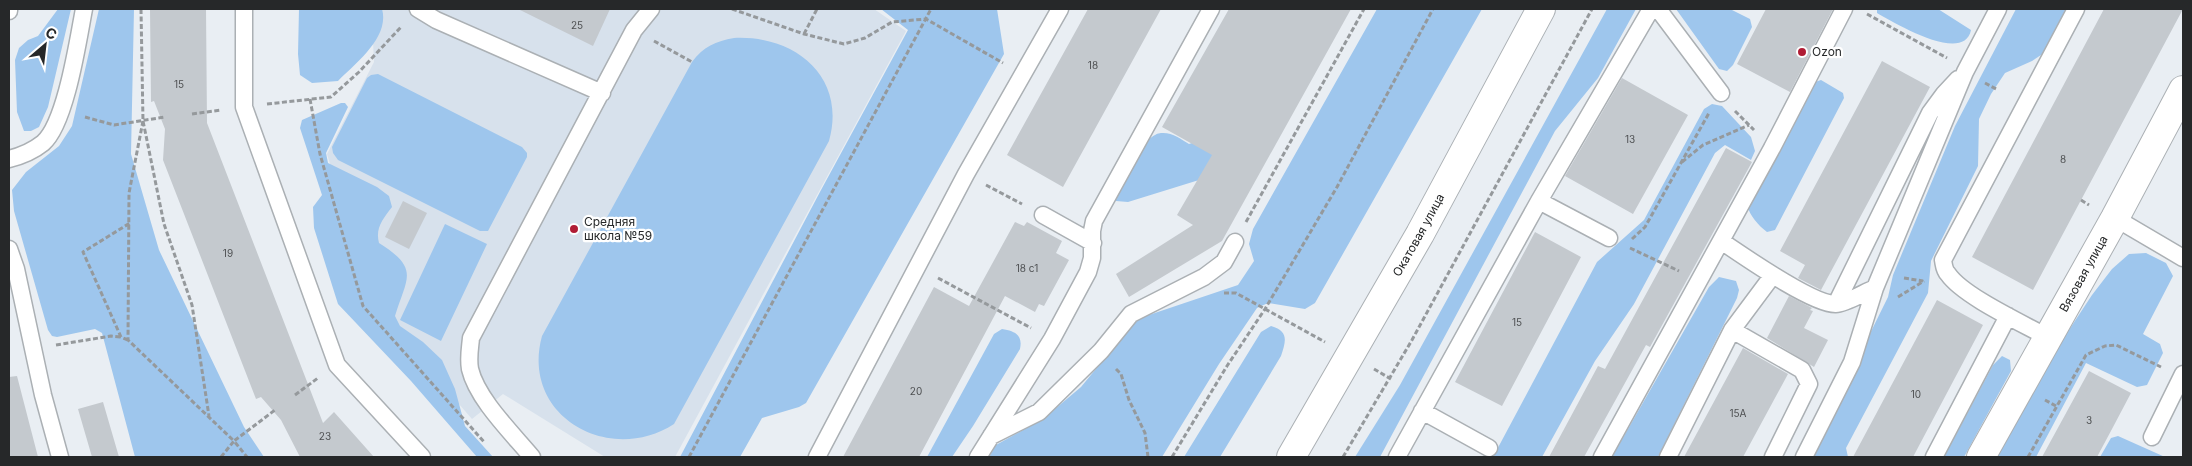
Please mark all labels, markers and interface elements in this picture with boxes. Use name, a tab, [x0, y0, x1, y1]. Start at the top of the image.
house number: 25	[571, 19, 583, 31]
north arrow	[20, 20, 70, 70]
text: С	[43, 23, 60, 43]
place label: Ozon	[1812, 44, 1842, 59]
marker: Ozon	[1796, 46, 1808, 58]
house number: 18	[1088, 59, 1098, 71]
house number: 15	[174, 78, 184, 90]
house number: 13	[1625, 133, 1635, 145]
house number: 8	[2060, 153, 2066, 165]
street label: Окатовая улица	[1389, 191, 1447, 279]
place label: Средняя школа №59	[584, 214, 652, 243]
marker: Средняя школа №59	[568, 223, 580, 235]
street label: Вязовая улица	[2056, 233, 2111, 314]
house number: 19	[223, 247, 233, 259]
house number: 18 с1	[1016, 262, 1038, 274]
house number: 15	[1512, 316, 1522, 328]
house number: 20	[910, 385, 922, 397]
house number: 10	[1911, 388, 1921, 400]
house number: 15А	[1729, 407, 1747, 419]
house number: 3	[2086, 414, 2092, 426]
house number: 23	[319, 430, 331, 442]

